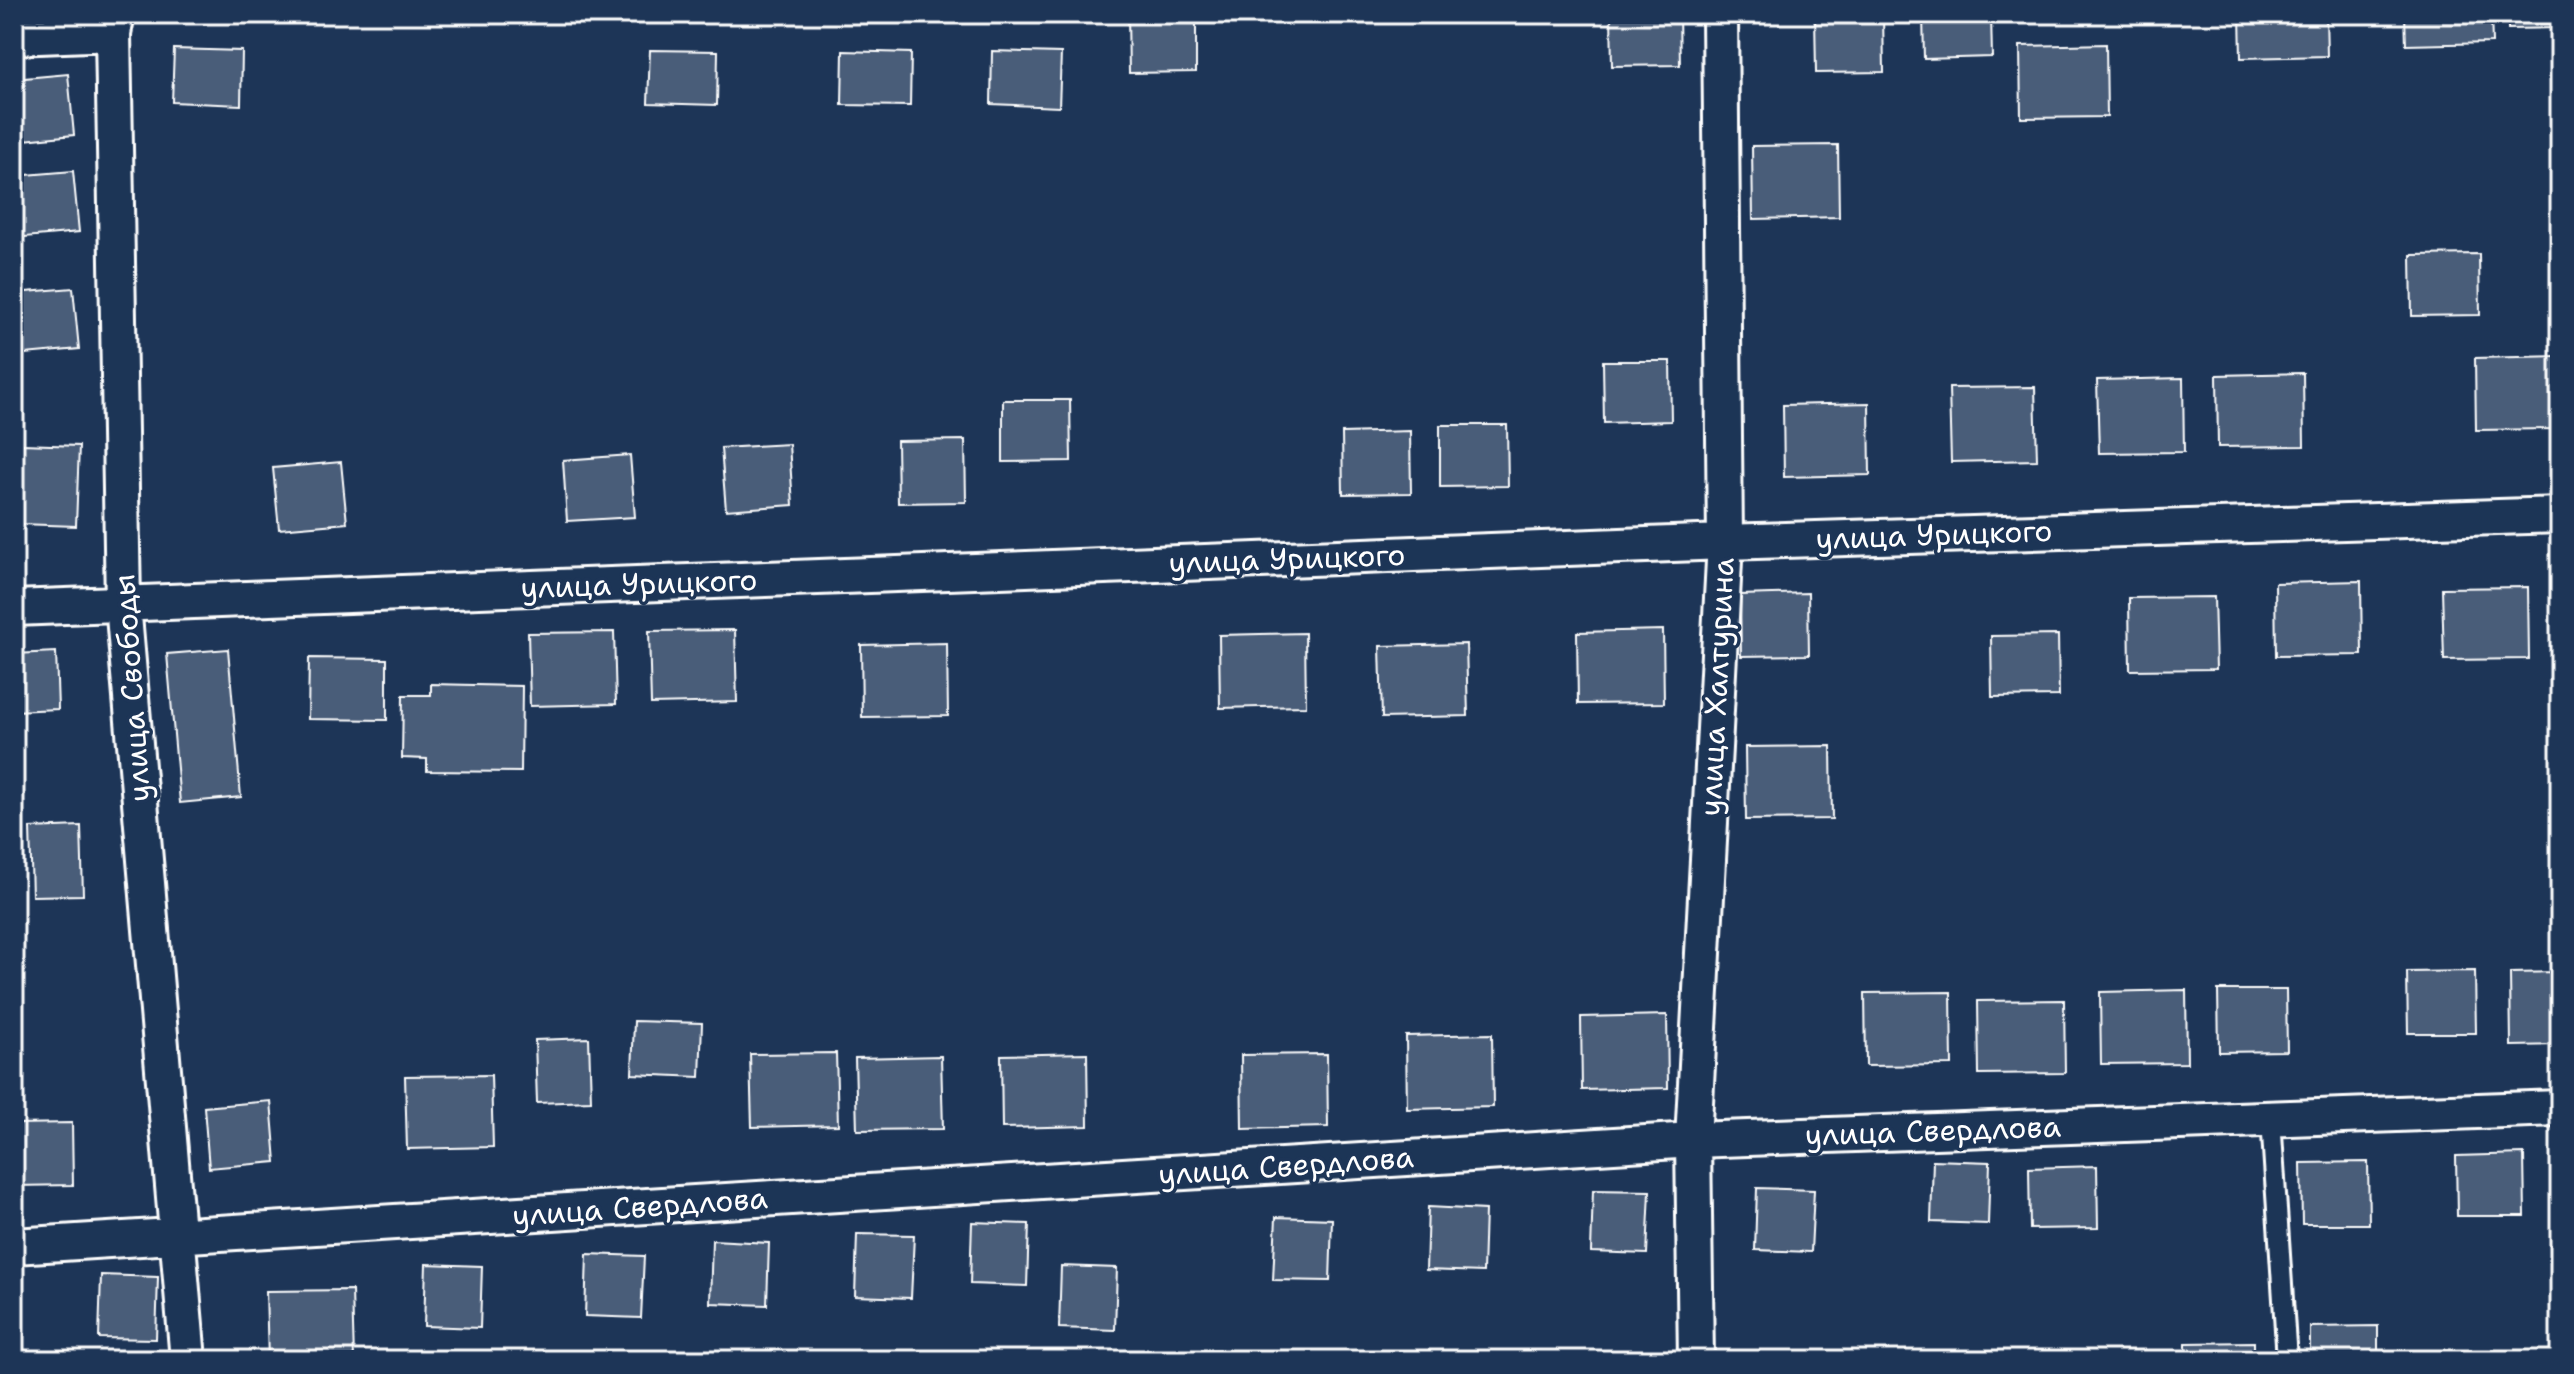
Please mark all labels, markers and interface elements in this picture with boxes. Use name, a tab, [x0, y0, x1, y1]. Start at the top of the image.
street label: улица Урицкого	[1815, 510, 2053, 559]
street label: улица Урицкого	[1168, 534, 1406, 583]
street label: улица Халтурина	[1689, 556, 1744, 817]
street label: улица Урицкого	[520, 559, 758, 608]
street label: улица Свободы	[103, 573, 160, 803]
street label: улица Свердлова	[1804, 1106, 2062, 1155]
street label: улица Свердлова	[1157, 1136, 1415, 1195]
street label: улица Свердлова	[511, 1177, 769, 1236]

